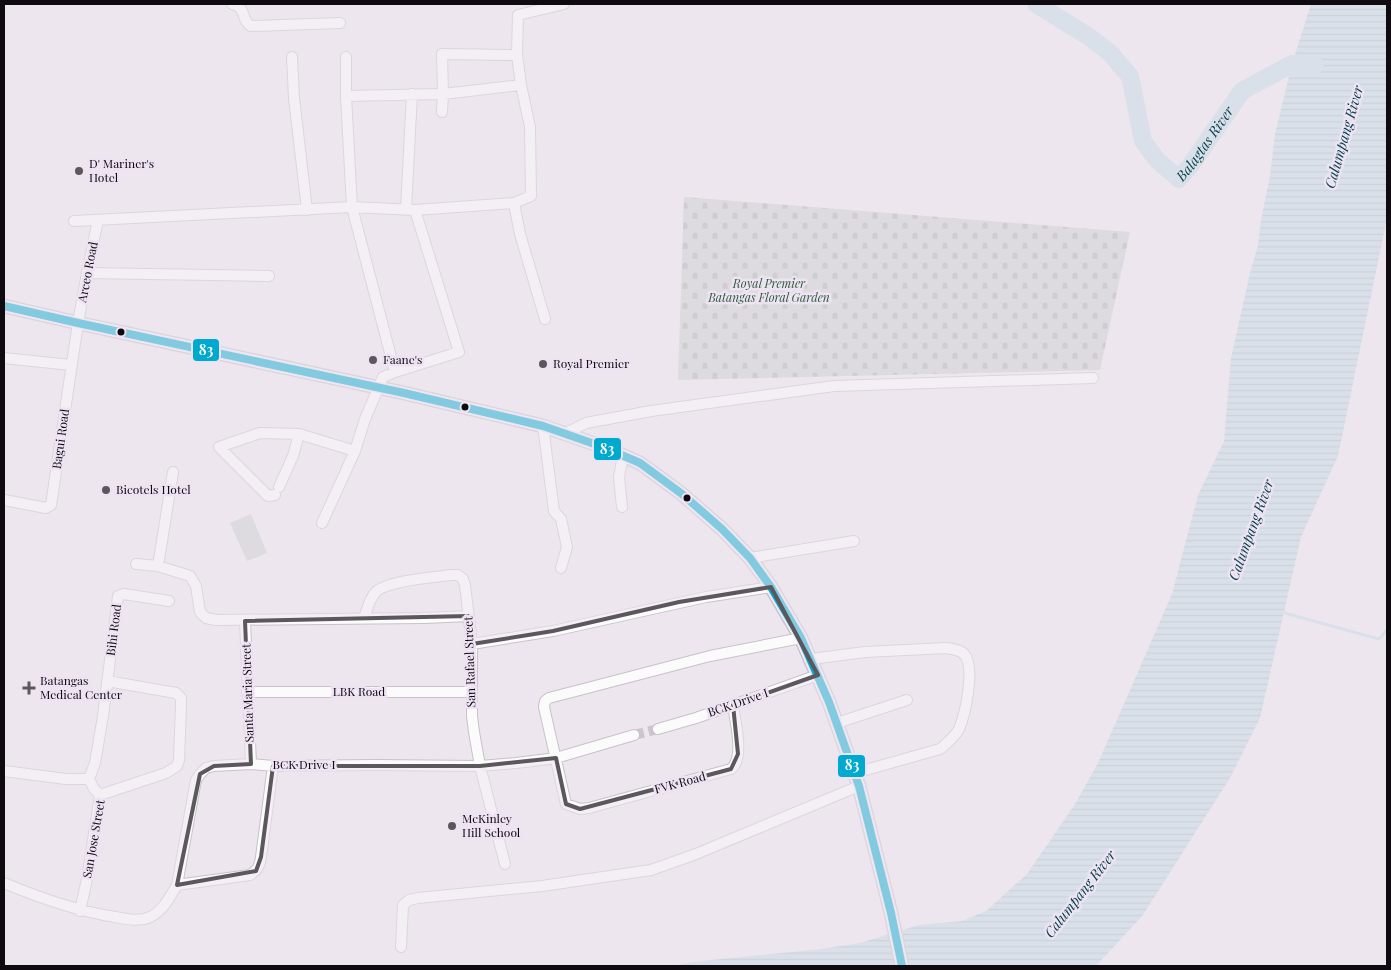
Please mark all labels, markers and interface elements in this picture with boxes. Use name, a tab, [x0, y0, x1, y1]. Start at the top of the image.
water label: Calumpang River	[1320, 82, 1368, 190]
water label: Balagtas River	[1171, 102, 1238, 186]
place label: D' Mariner's Hotel	[89, 155, 154, 185]
marker: D' Mariner's Hotel	[73, 165, 85, 177]
street label: Arceo Road	[73, 240, 101, 304]
park label: Royal Premier Batangas Floral Garden	[707, 275, 830, 305]
unlabelled marker	[116, 327, 126, 337]
line badge: 83	[192, 338, 220, 362]
text: 83	[199, 340, 213, 359]
place label: Faane's	[383, 351, 422, 367]
marker: Faane's	[367, 354, 379, 366]
place label: Royal Premier	[553, 355, 630, 371]
marker: Royal Premier	[537, 358, 549, 370]
unlabelled marker	[460, 402, 470, 412]
street label: Bagui Road	[48, 408, 72, 470]
line badge: 83	[593, 437, 622, 461]
text: 83	[600, 439, 614, 458]
water label: Calumpang River	[1224, 476, 1278, 583]
place label: Bicotels Hotel	[116, 481, 191, 497]
marker: Bicotels Hotel	[100, 484, 112, 496]
unlabelled marker	[682, 493, 692, 503]
street label: Bihi Road	[102, 603, 124, 657]
street label: San Rafael Street	[459, 616, 479, 708]
street label: Santa Maria Street	[237, 643, 257, 743]
place label: Batangas Medical Center	[40, 672, 123, 702]
marker: Batangas Medical Center	[22, 681, 36, 695]
street label: LBK Road	[333, 683, 385, 699]
street label: BCK Drive I	[705, 684, 770, 720]
line badge: 83	[837, 754, 866, 778]
text: 83	[845, 755, 859, 774]
street label: BCK Drive I	[272, 756, 336, 772]
street label: FVK Road	[652, 768, 707, 797]
street label: San Jose Street	[78, 798, 108, 879]
place label: McKinley Hill School	[462, 810, 521, 840]
marker: McKinley Hill School	[446, 820, 458, 832]
water label: Calumpang River	[1040, 845, 1120, 941]

